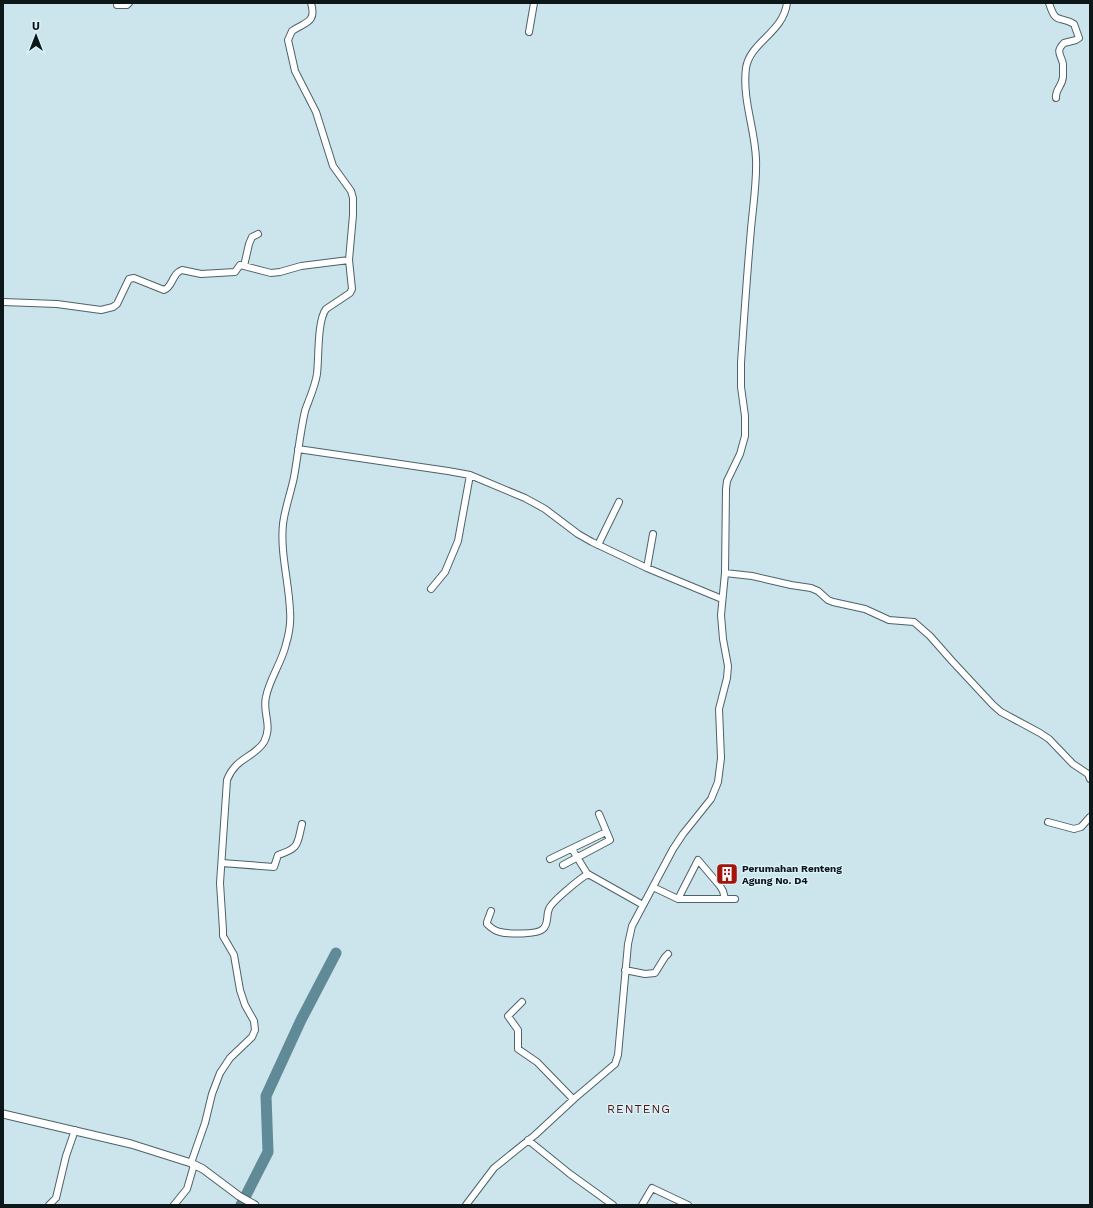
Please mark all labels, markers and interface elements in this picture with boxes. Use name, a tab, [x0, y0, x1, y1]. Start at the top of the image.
north arrow	[16, 16, 56, 56]
text: U	[32, 20, 40, 33]
building icon: Perumahan Renteng Agung No. D4	[714, 861, 740, 887]
place label: Perumahan Renteng Agung No. D4	[742, 863, 842, 886]
district label: RENTENG	[607, 1102, 671, 1116]

